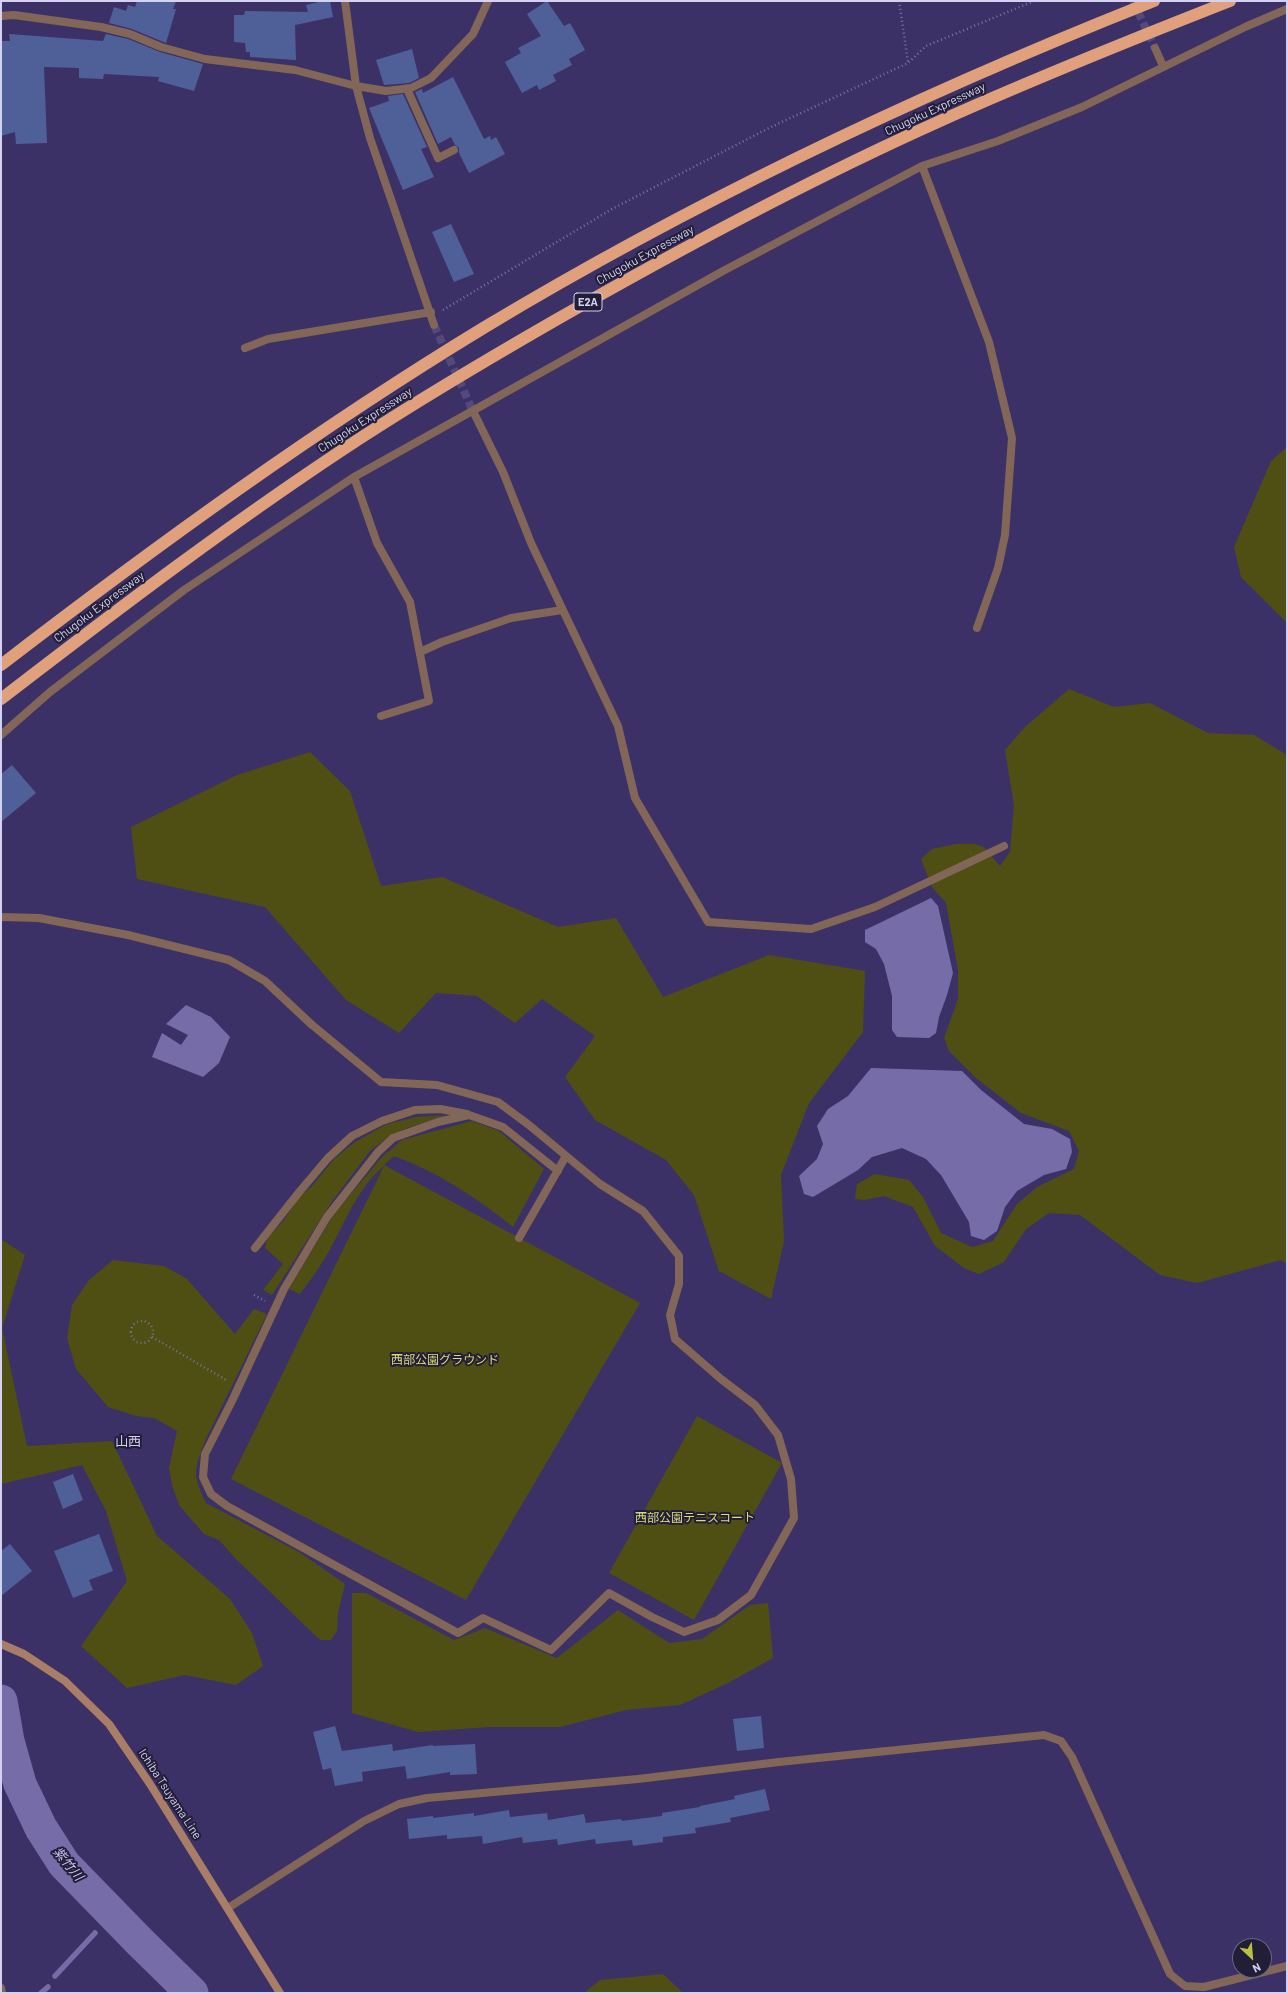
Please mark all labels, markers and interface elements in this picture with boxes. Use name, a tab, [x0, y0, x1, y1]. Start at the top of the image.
street label: Chugoku Expressway	[882, 79, 988, 139]
street label: Chugoku Expressway	[594, 222, 696, 288]
road number: E2A	[574, 293, 602, 311]
street label: Chugoku Expressway	[315, 384, 415, 456]
street label: Chugoku Expressway	[51, 568, 147, 646]
park label: 西部公園グラウンド	[391, 1353, 499, 1367]
district label: 山西	[115, 1434, 141, 1450]
park label: 西部公園テニスコート	[635, 1511, 755, 1525]
street label: Ichiba Tsuyama Line	[135, 1746, 205, 1842]
water label: 紫竹川	[49, 1844, 87, 1884]
north arrow	[1232, 1938, 1272, 1978]
text: N	[1251, 1961, 1263, 1976]

